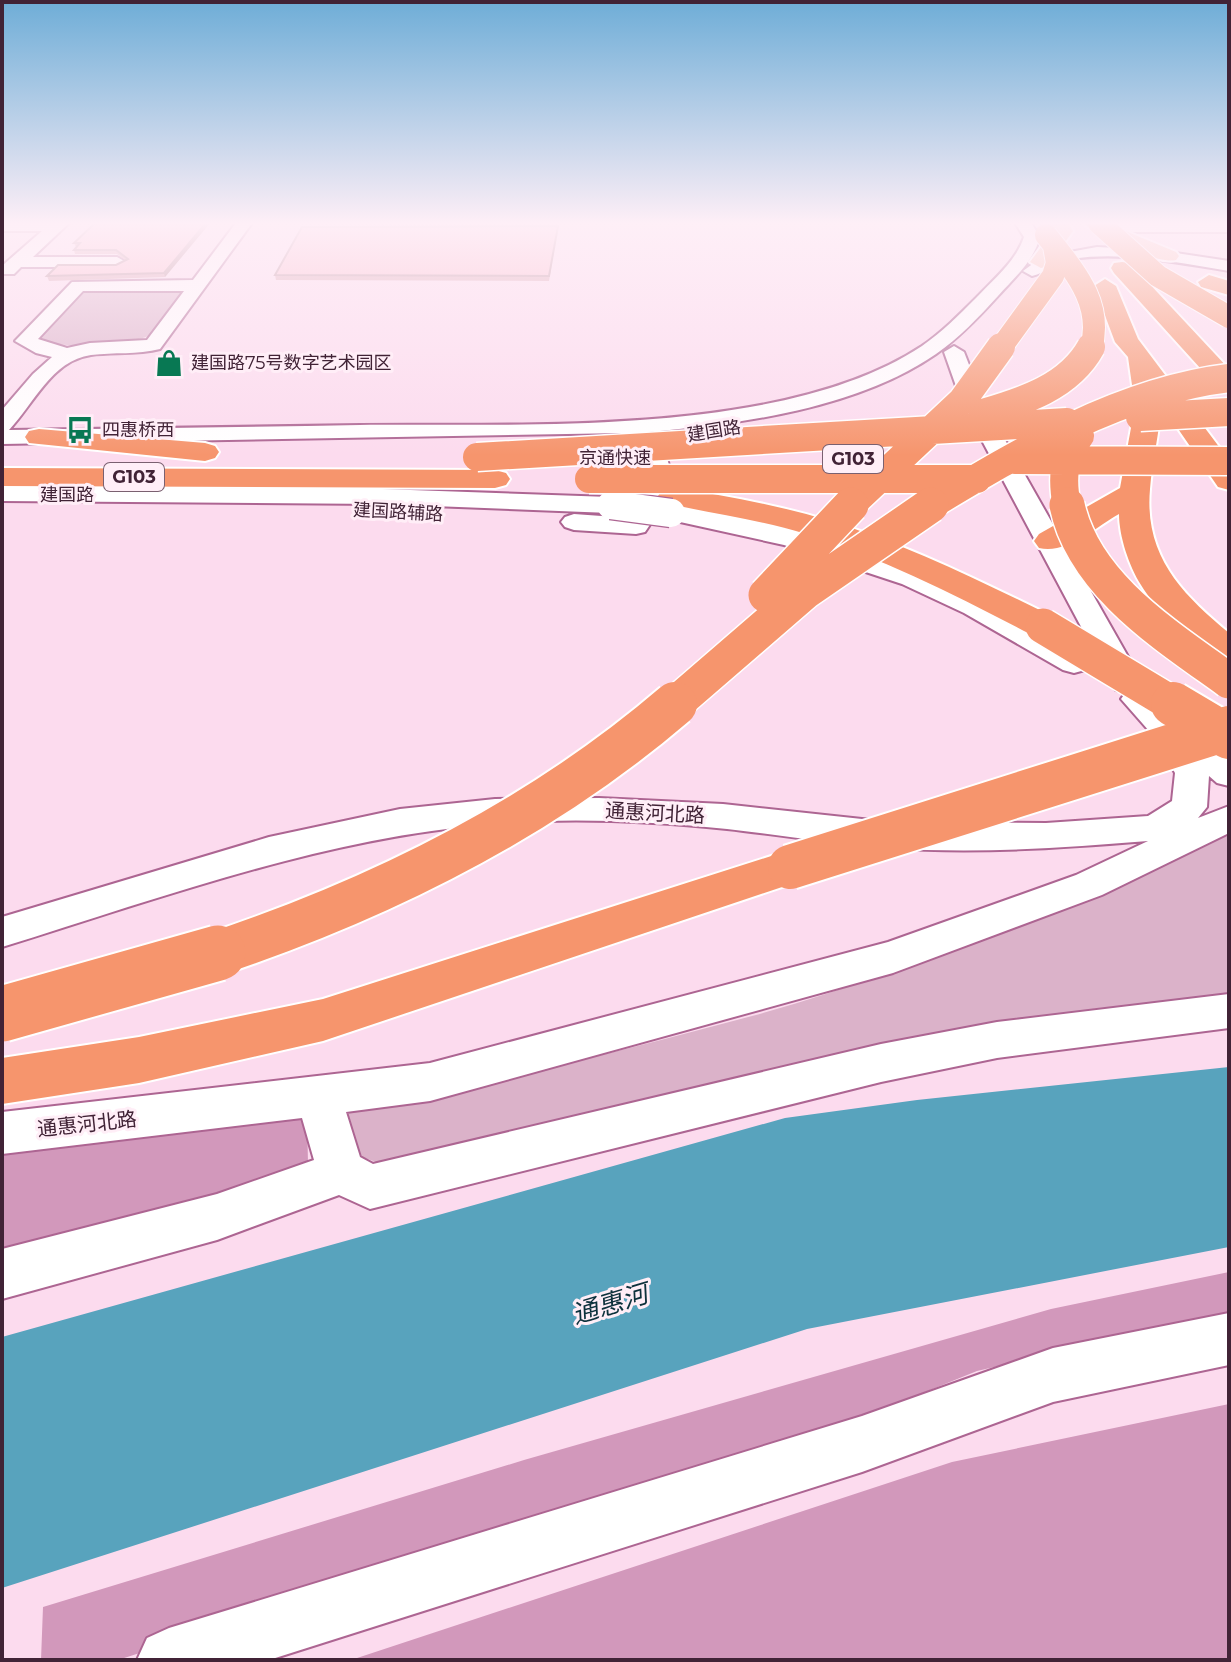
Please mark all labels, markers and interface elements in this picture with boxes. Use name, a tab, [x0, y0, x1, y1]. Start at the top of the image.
shop icon: 建国路75号数字艺术园区	[154, 348, 184, 378]
place label: 建国路75号数字艺术园区	[191, 352, 391, 374]
bus stop icon: 四惠桥西	[65, 415, 95, 445]
street label: 建国路	[686, 416, 742, 446]
place label: 四惠桥西	[102, 419, 174, 441]
road number: G103	[823, 445, 883, 473]
street label: 京通快速	[579, 447, 651, 469]
road number: G103	[104, 463, 164, 491]
street label: 建国路	[40, 484, 94, 506]
street label: 建国路辅路	[352, 499, 444, 525]
street label: 通惠河北路	[604, 798, 706, 828]
street label: 通惠河北路	[36, 1107, 138, 1141]
water label: 通惠河	[568, 1276, 657, 1331]

